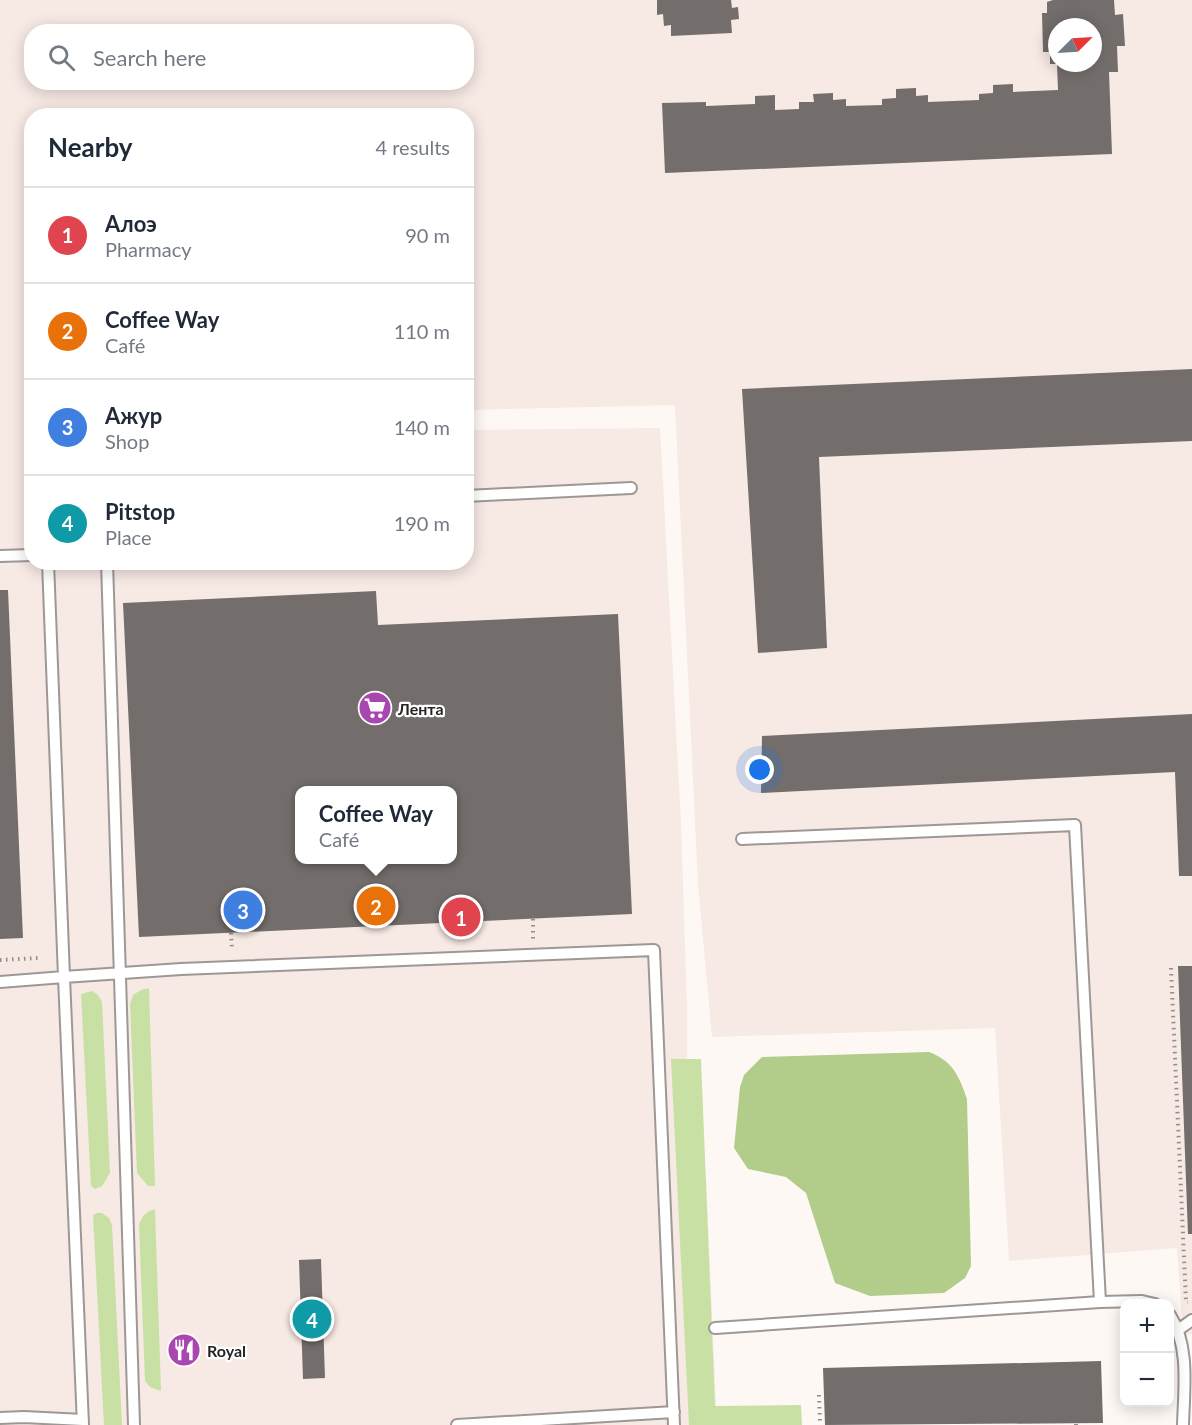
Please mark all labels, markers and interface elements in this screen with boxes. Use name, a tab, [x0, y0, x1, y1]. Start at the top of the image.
north arrow	[1048, 18, 1102, 72]
search box	[24, 24, 474, 90]
icon: search	[45, 41, 78, 74]
text: Search here	[93, 44, 206, 71]
text: Nearby	[48, 131, 133, 163]
text: 4 results	[375, 135, 450, 159]
text: Алоэ	[105, 210, 157, 237]
text: 1	[62, 223, 73, 247]
text: 90 m	[405, 223, 450, 247]
text: Pharmacy	[105, 237, 192, 261]
text: Coffee Way	[105, 306, 219, 333]
text: 2	[62, 319, 73, 343]
text: 110 m	[394, 319, 450, 343]
text: Café	[105, 333, 145, 357]
text: Ажур	[105, 402, 162, 429]
text: 3	[62, 415, 73, 439]
text: 140 m	[394, 415, 450, 439]
text: Shop	[105, 429, 149, 453]
text: Pitstop	[105, 498, 175, 525]
text: 4	[62, 511, 73, 535]
text: 190 m	[394, 511, 450, 535]
text: Place	[105, 525, 152, 549]
supermarket icon: Лента	[357, 690, 393, 726]
place label: Лента	[397, 699, 444, 718]
your location	[745, 755, 774, 784]
popup	[295, 786, 457, 864]
text: Coffee Way	[319, 800, 433, 827]
text: Café	[319, 827, 359, 851]
pin: 2	[356, 884, 395, 928]
pin: 3	[224, 888, 262, 932]
pin: 1	[442, 894, 480, 940]
pin: 4	[292, 1296, 332, 1342]
map controls	[1120, 1299, 1174, 1407]
button: +	[1120, 1299, 1174, 1353]
restaurant icon: Royal	[166, 1332, 202, 1368]
place label: Royal	[207, 1341, 246, 1360]
button: −	[1120, 1353, 1174, 1407]

